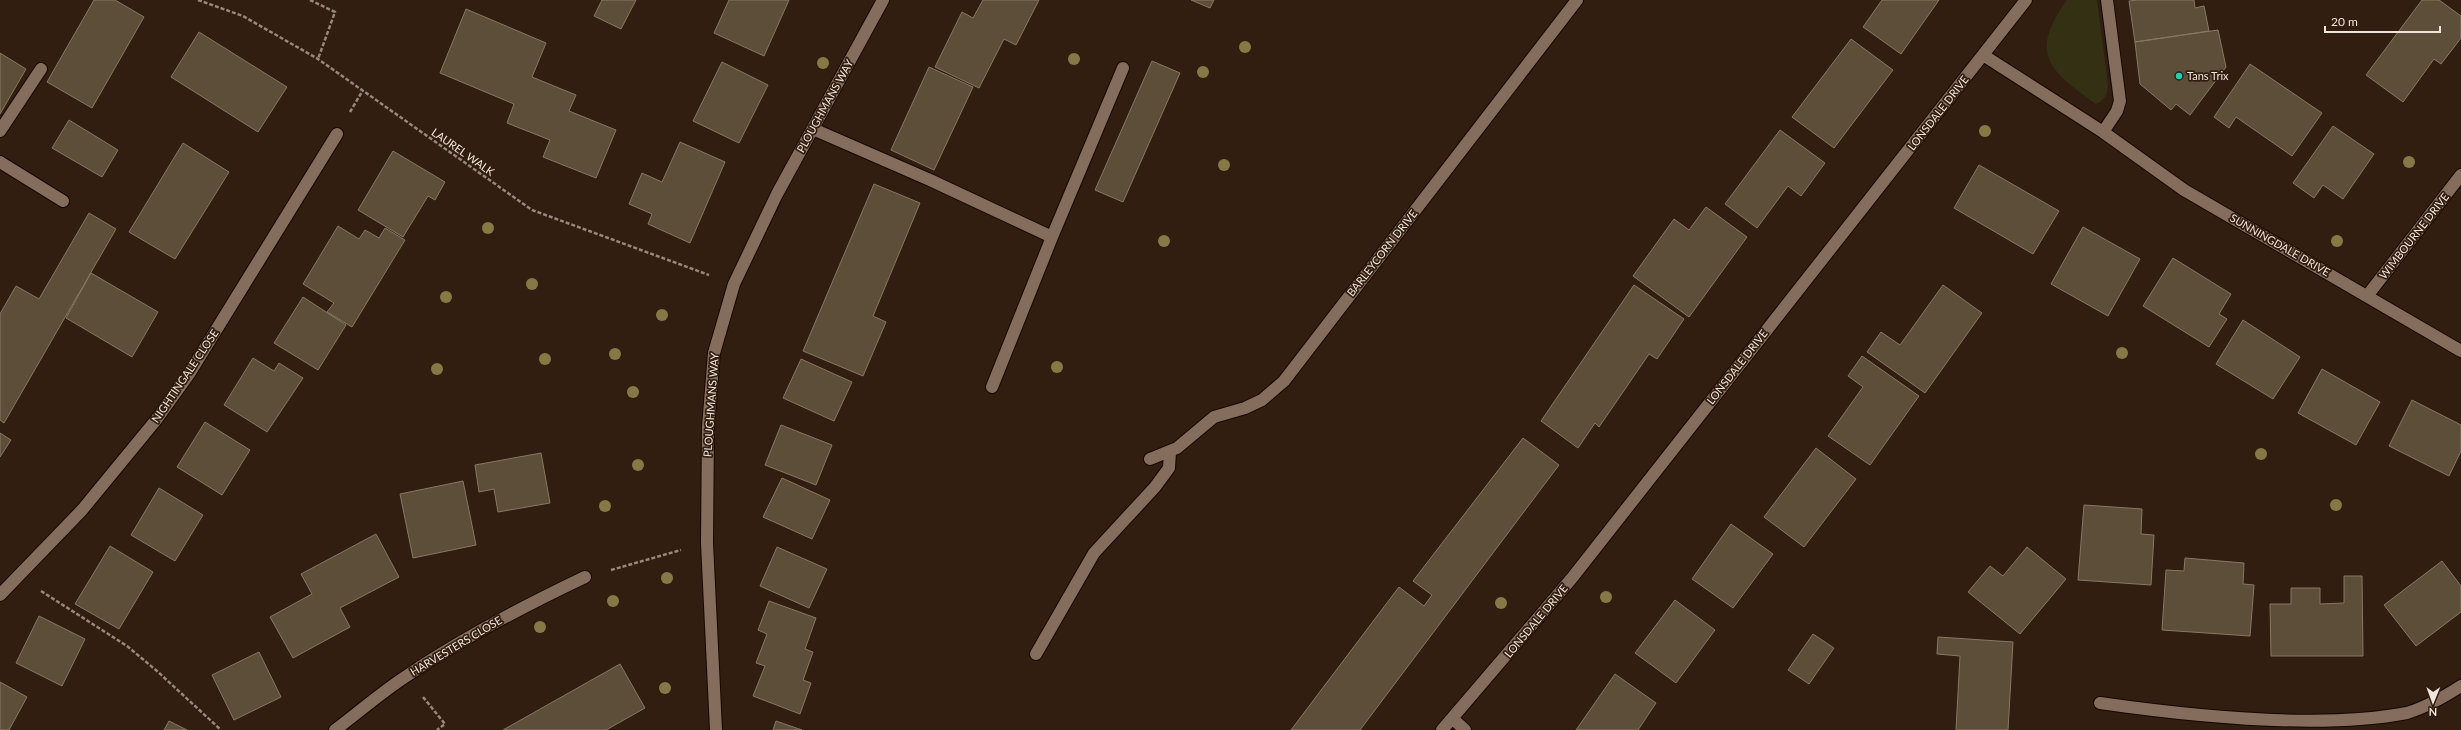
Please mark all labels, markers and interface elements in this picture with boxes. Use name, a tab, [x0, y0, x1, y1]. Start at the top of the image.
scale bar	[2325, 8, 2440, 34]
text: 20 m	[2331, 14, 2358, 29]
street label: PLOUGHMANS WAY	[794, 57, 856, 155]
place label: Tans Trix	[2187, 69, 2229, 82]
marker: Tans Trix	[2174, 71, 2184, 81]
street label: LONSDALE DRIVE	[1904, 73, 1971, 153]
street label: LAUREL WALK	[429, 125, 498, 178]
street label: WIMBOURNE DRIVE	[2376, 190, 2451, 281]
street label: BARLEYCORN DRIVE	[1344, 207, 1419, 298]
street label: SUNNINGDALE DRIVE	[2228, 211, 2332, 278]
street label: NIGHTINGALE CLOSE	[148, 327, 221, 425]
street label: LONSDALE DRIVE	[1703, 327, 1770, 407]
street label: PLOUGHMANS WAY	[700, 352, 721, 457]
street label: LONSDALE DRIVE	[1501, 582, 1570, 660]
street label: HARVESTERS CLOSE	[408, 613, 504, 678]
north arrow	[2413, 682, 2453, 722]
text: N	[2428, 706, 2437, 719]

